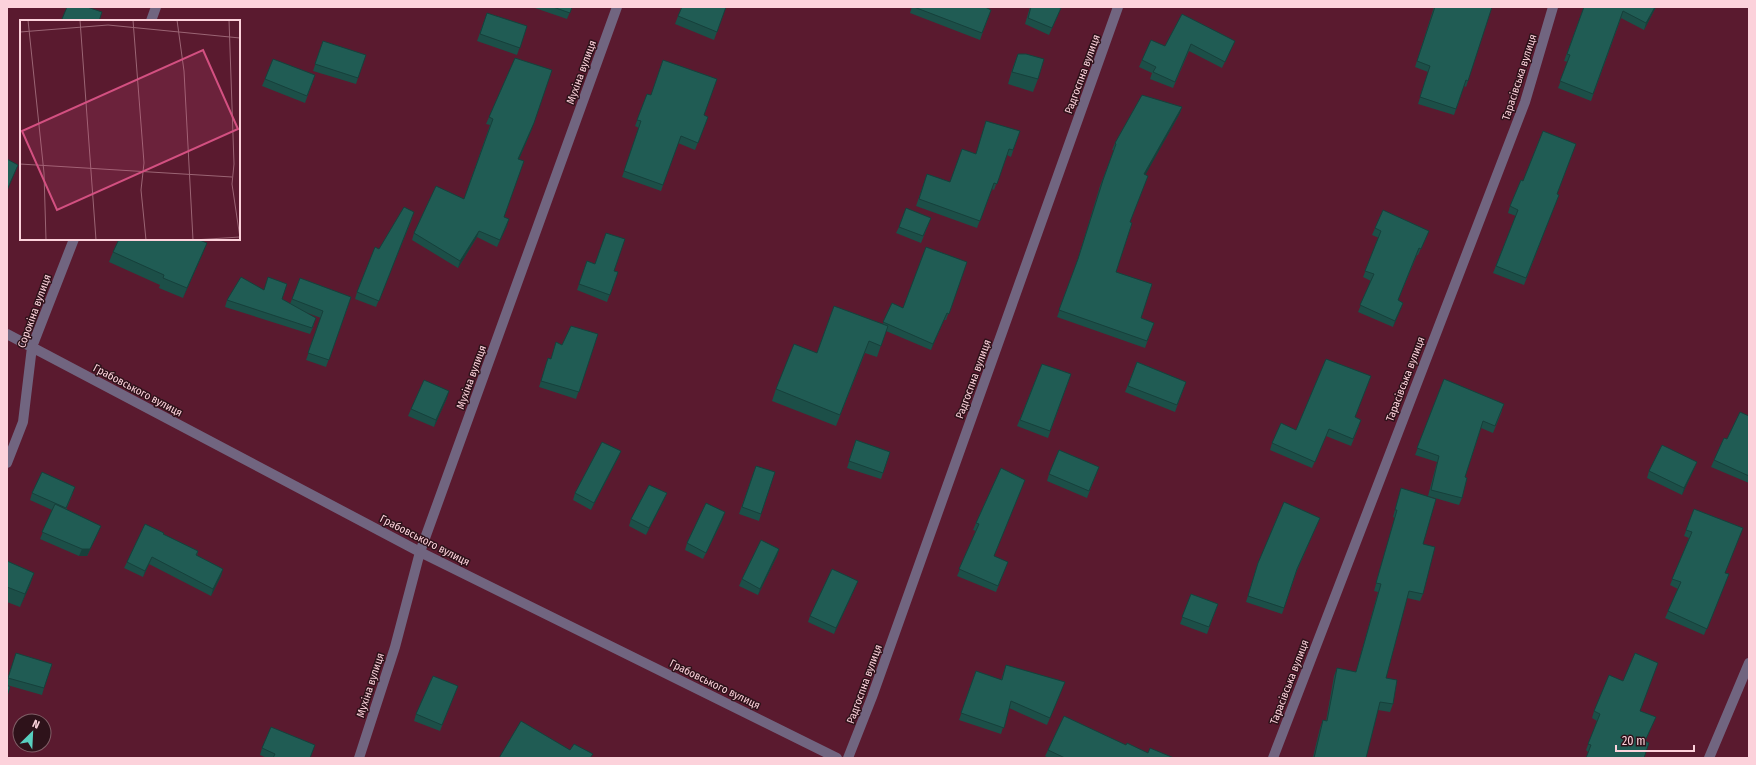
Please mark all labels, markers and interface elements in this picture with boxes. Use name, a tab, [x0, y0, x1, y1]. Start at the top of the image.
inset map	[20, 20, 240, 240]
street label: Тарасівська вулиця	[1499, 32, 1540, 122]
street label: Радгоспна вулиця	[1062, 33, 1103, 116]
street label: Мухіна вулиця	[564, 38, 599, 106]
street label: Сорокіна вулиця	[15, 273, 54, 350]
street label: Тарасівська вулиця	[1383, 335, 1428, 423]
street label: Радгоспна вулиця	[953, 338, 994, 421]
street label: Мухіна вулиця	[454, 343, 489, 411]
street label: Грабовського вулиця	[91, 361, 185, 419]
street label: Грабовського вулиця	[378, 512, 472, 569]
street label: Тарасівська вулиця	[1267, 638, 1312, 726]
street label: Радгоспна вулиця	[844, 643, 885, 726]
street label: Мухіна вулиця	[354, 651, 387, 719]
street label: Грабовського вулиця	[667, 657, 762, 712]
north arrow	[12, 713, 52, 753]
text: N	[30, 717, 42, 732]
scale bar	[1616, 727, 1694, 753]
text: 20 m	[1622, 734, 1646, 748]

